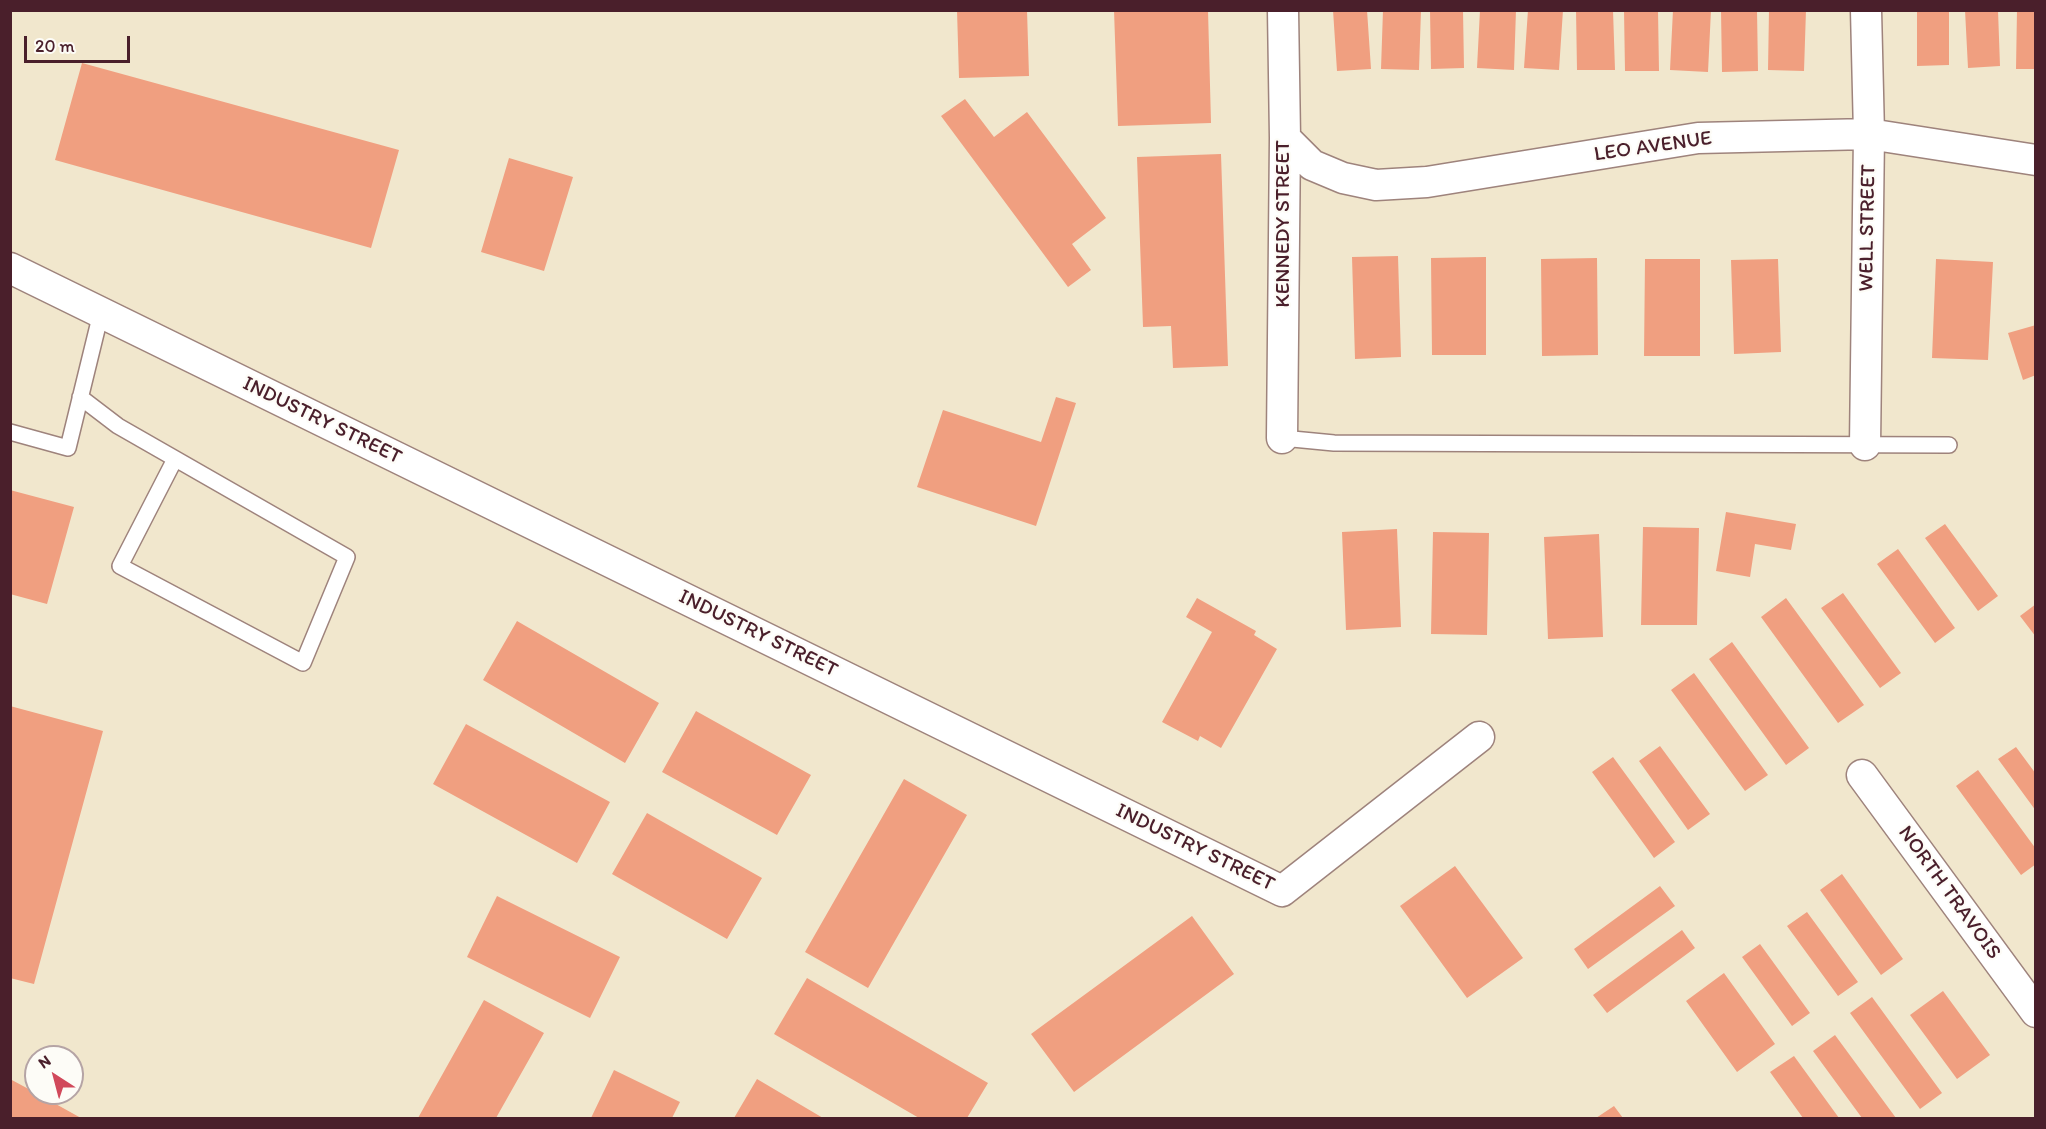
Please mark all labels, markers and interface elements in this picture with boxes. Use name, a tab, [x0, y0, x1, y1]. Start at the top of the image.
scale bar	[27, 24, 134, 62]
text: 20 m	[35, 35, 75, 57]
street label: LEO AVENUE	[1593, 126, 1713, 168]
street label: KENNEDY STREET	[1271, 140, 1297, 308]
street label: WELL STREET	[1854, 164, 1882, 292]
street label: INDUSTRY STREET	[238, 372, 406, 470]
street label: INDUSTRY STREET	[674, 585, 842, 683]
street label: INDUSTRY STREET	[1111, 799, 1279, 897]
street label: NORTH TRAVOIS	[1892, 821, 2006, 965]
north arrow	[24, 1045, 84, 1105]
text: N	[34, 1051, 54, 1073]

